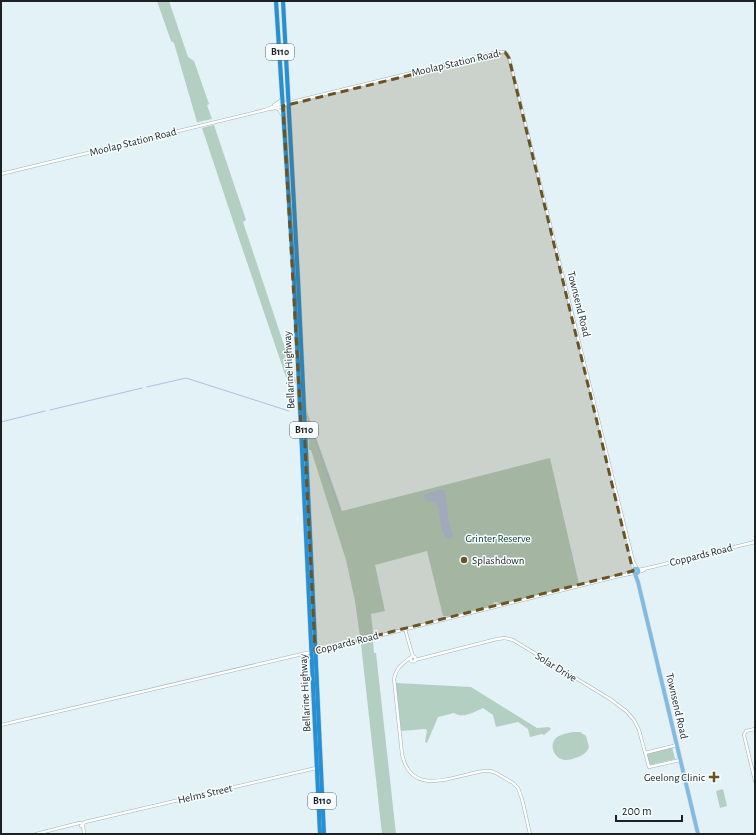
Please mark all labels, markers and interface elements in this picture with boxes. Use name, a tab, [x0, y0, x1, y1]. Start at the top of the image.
road number: B110	[266, 44, 294, 60]
street label: Moolap Station Road	[410, 48, 500, 78]
street label: Moolap Station Road	[88, 126, 178, 158]
street label: Townsend Road	[566, 270, 593, 338]
street label: Bellarine Highway	[281, 330, 297, 409]
road number: B110	[290, 422, 318, 438]
park label: Grinter Reserve	[465, 533, 531, 544]
street label: Coppards Road	[669, 542, 734, 568]
marker: Splashdown	[459, 555, 469, 565]
place label: Splashdown	[472, 555, 524, 566]
street label: Coppards Road	[315, 630, 380, 656]
street label: Solar Drive	[533, 650, 579, 684]
street label: Bellarine Highway	[297, 653, 313, 732]
street label: Townsend Road	[664, 672, 690, 740]
marker: Geelong Clinic	[708, 771, 720, 783]
place label: Geelong Clinic	[644, 772, 706, 783]
street label: Helms Street	[177, 782, 234, 806]
road number: B110	[308, 793, 336, 809]
scale bar	[616, 797, 682, 823]
text: 200 m	[622, 805, 652, 817]

